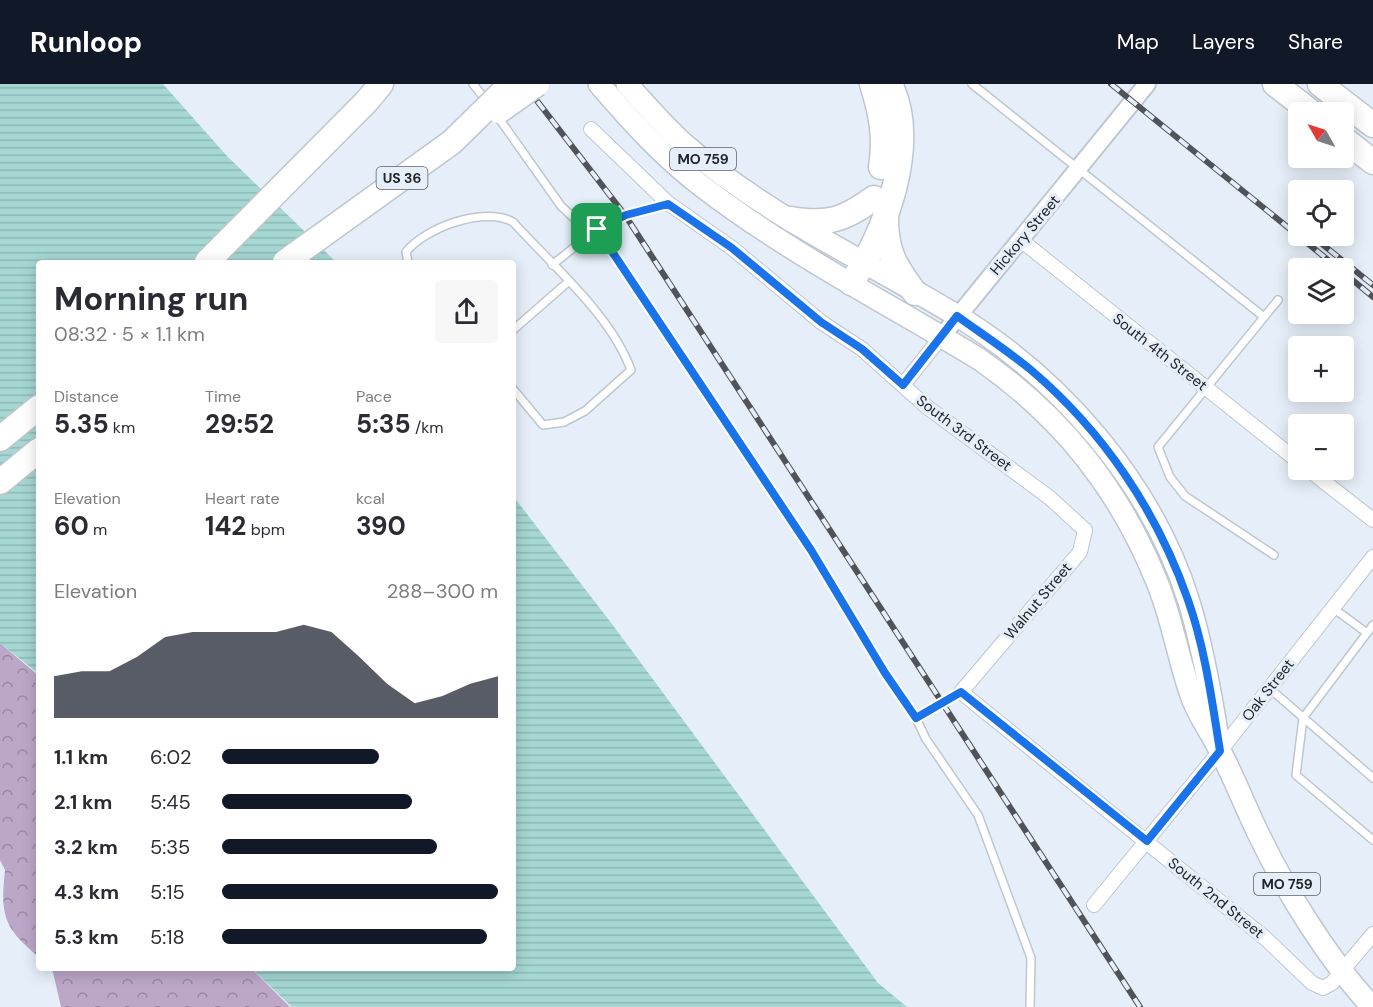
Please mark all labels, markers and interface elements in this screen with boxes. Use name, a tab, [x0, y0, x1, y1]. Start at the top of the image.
text: Runloop	[30, 24, 142, 61]
text: Map	[1117, 28, 1159, 56]
text: Layers	[1192, 28, 1255, 56]
text: Share	[1288, 28, 1343, 56]
north arrow	[1288, 102, 1354, 168]
map controls	[1288, 102, 1354, 480]
road number: MO 759	[670, 148, 736, 170]
road number: US 36	[376, 167, 428, 189]
button: locate	[1288, 180, 1354, 246]
street label: Hickory Street	[986, 191, 1064, 279]
pin	[571, 203, 622, 254]
icon: arrive	[580, 212, 613, 245]
button: layers	[1288, 258, 1354, 324]
text: Morning run	[54, 277, 248, 320]
button: share	[435, 280, 498, 343]
street label: South 4th Street	[1109, 309, 1211, 395]
text: 08:32 · 5 × 1.1 km	[54, 321, 205, 347]
button: +	[1288, 336, 1354, 402]
text: Distance	[54, 386, 119, 407]
text: Time	[205, 386, 241, 407]
text: Pace	[356, 386, 392, 407]
street label: South 3rd Street	[912, 390, 1016, 476]
text: 5.35	[54, 407, 109, 441]
text: 29:52	[205, 407, 274, 441]
text: 5:35	[356, 407, 411, 441]
button: −	[1288, 414, 1354, 480]
text: km	[109, 417, 135, 438]
text: /km	[411, 417, 444, 438]
text: Elevation	[54, 488, 121, 509]
text: Heart rate	[205, 488, 280, 509]
text: kcal	[356, 488, 385, 509]
text: 60	[54, 509, 89, 543]
text: 142	[205, 509, 246, 543]
text: 390	[356, 509, 406, 543]
text: m	[89, 519, 107, 540]
text: bpm	[246, 519, 285, 540]
street label: Walnut Street	[1000, 558, 1076, 644]
text: Elevation	[54, 578, 137, 604]
text: 288–300 m	[387, 578, 498, 604]
street label: Oak Street	[1237, 655, 1299, 725]
text: 1.1 km	[54, 744, 108, 770]
text: 6:02	[150, 744, 192, 770]
text: 2.1 km	[54, 789, 112, 815]
text: 5:45	[150, 789, 191, 815]
text: 3.2 km	[54, 834, 118, 860]
text: 5:35	[150, 834, 190, 860]
street label: South 2nd Street	[1164, 853, 1268, 943]
road number: MO 759	[1254, 873, 1320, 895]
text: 4.3 km	[54, 879, 119, 905]
text: 5:15	[150, 879, 185, 905]
text: 5.3 km	[54, 924, 119, 950]
text: 5:18	[150, 924, 185, 950]

